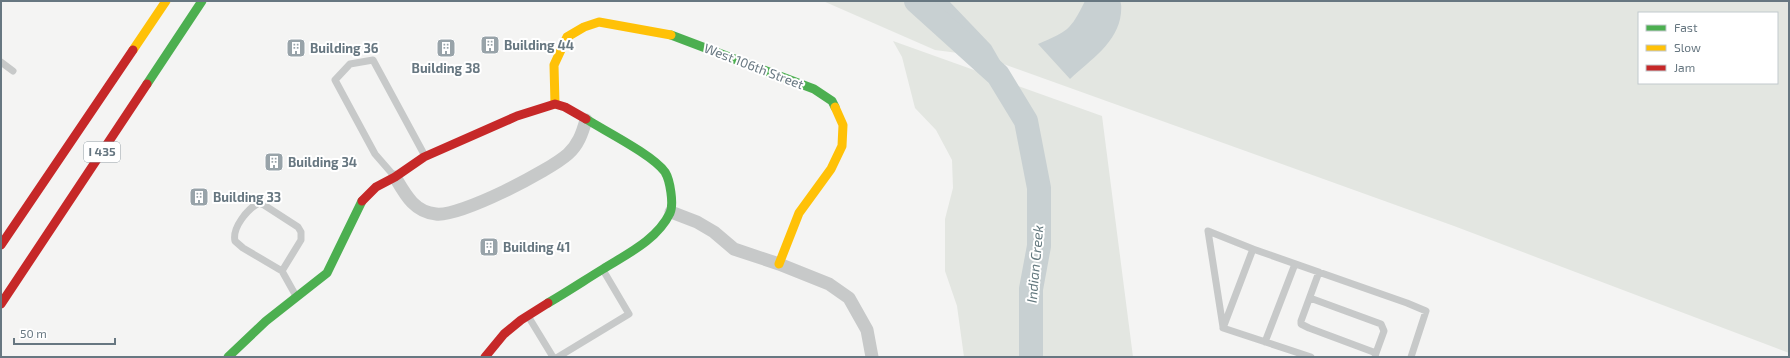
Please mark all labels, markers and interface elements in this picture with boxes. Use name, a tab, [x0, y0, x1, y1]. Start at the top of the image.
legend	[1638, 12, 1778, 84]
text: Fast	[1674, 20, 1698, 34]
building icon: Building 44	[479, 34, 501, 56]
building icon: Building 36	[285, 37, 307, 59]
building icon: Building 38	[435, 37, 457, 59]
place label: Building 44	[504, 37, 574, 53]
place label: Building 36	[310, 40, 379, 56]
street label: West 106th Street	[702, 40, 806, 92]
text: Slow	[1674, 40, 1701, 54]
place label: Building 38	[412, 60, 480, 76]
text: Jam	[1674, 60, 1695, 74]
road number: I 435	[84, 142, 120, 162]
building icon: Building 34	[263, 151, 285, 173]
place label: Building 34	[288, 154, 357, 170]
building icon: Building 33	[188, 186, 210, 208]
place label: Building 33	[213, 189, 281, 205]
water label: Indian Creek	[1023, 224, 1046, 304]
building icon: Building 41	[478, 236, 500, 258]
place label: Building 41	[503, 239, 570, 255]
scale bar	[14, 320, 115, 346]
text: 50 m	[20, 326, 47, 340]

